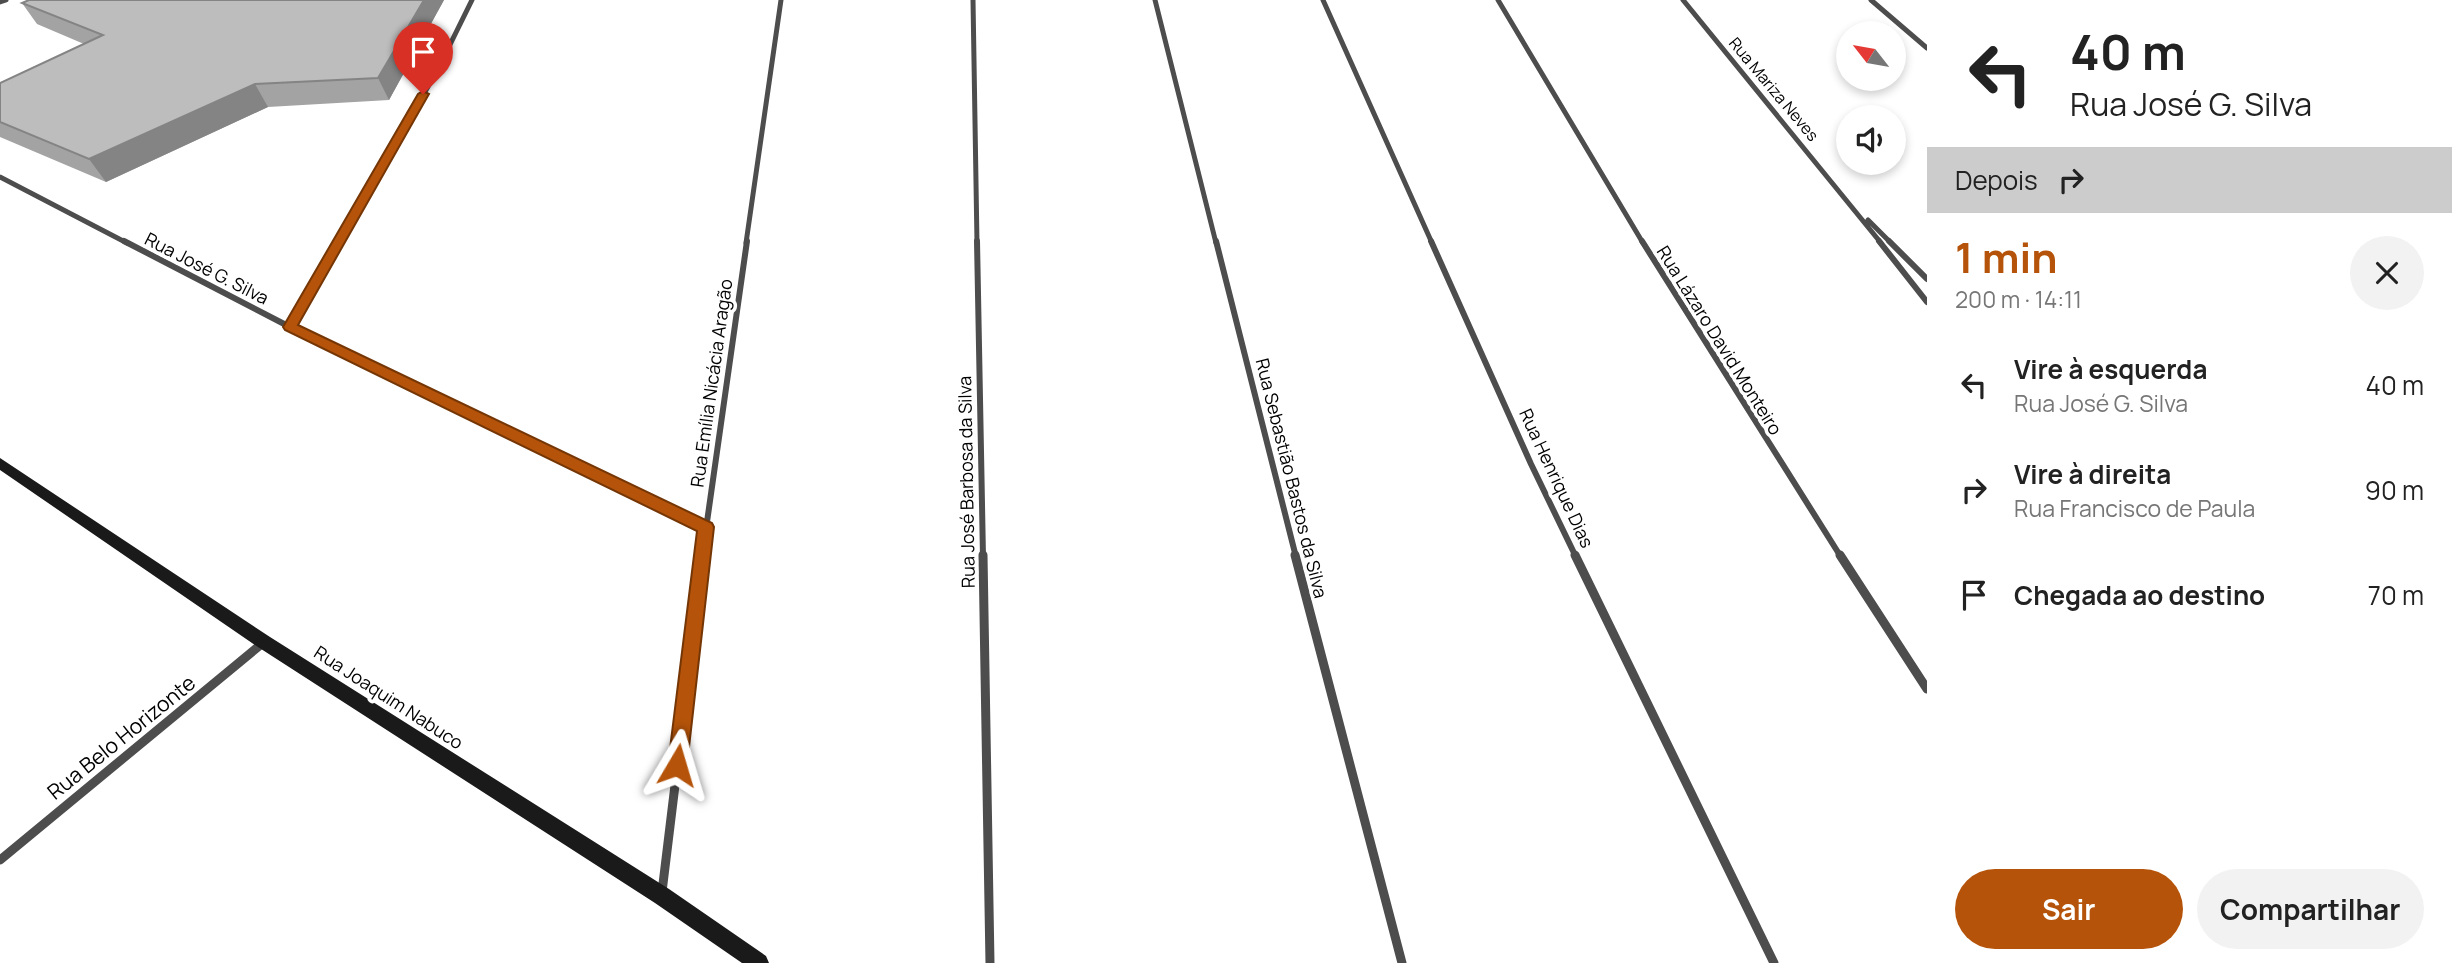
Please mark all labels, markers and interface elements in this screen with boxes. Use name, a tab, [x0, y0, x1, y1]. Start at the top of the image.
text: 40 m	[2070, 18, 2186, 85]
north arrow	[1836, 21, 1906, 91]
map controls	[1836, 21, 1906, 175]
pin	[393, 22, 453, 94]
icon: left	[1955, 28, 2046, 119]
street label: Rua Mariza Neves	[1724, 32, 1824, 146]
icon: arrive	[404, 33, 442, 71]
text: Rua José G. Silva	[2070, 82, 2312, 126]
button: sound	[1836, 105, 1906, 175]
icon: right	[2052, 161, 2090, 199]
text: Depois	[1955, 162, 2038, 198]
street label: Rua José G. Silva	[141, 226, 273, 310]
text: 1 min	[1955, 228, 2058, 286]
button: close	[2350, 236, 2424, 310]
street label: Rua Lázaro David Monteiro	[1652, 241, 1788, 439]
street label: Rua Emília Nicácia Aragão	[684, 277, 738, 489]
text: 200 m · 14:11	[1955, 283, 2082, 315]
text: Vire à esquerda	[2014, 351, 2207, 387]
street label: Rua Sebastião Bastos da Silva	[1251, 356, 1333, 600]
icon: left	[1955, 366, 1993, 404]
text: 40 m	[2366, 367, 2424, 403]
street label: Rua José Barbosa da Silva	[952, 376, 980, 588]
text: Rua José G. Silva	[2014, 387, 2188, 419]
street label: Rua Henrique Dias	[1514, 405, 1600, 551]
text: Vire à direita	[2014, 456, 2171, 492]
icon: right	[1955, 471, 1993, 509]
text: 90 m	[2365, 472, 2424, 508]
text: Rua Francisco de Paula	[2014, 492, 2255, 524]
icon: arrive	[1955, 576, 1993, 614]
text: Chegada ao destino	[2014, 577, 2265, 613]
text: 70 m	[2368, 577, 2424, 613]
street label: Rua Joaquim Nabuco	[310, 640, 468, 754]
street label: Rua Belo Horizonte	[41, 669, 201, 805]
position arrow	[640, 728, 714, 802]
button: Sair	[1955, 869, 2183, 949]
button: Compartilhar	[2197, 869, 2424, 949]

